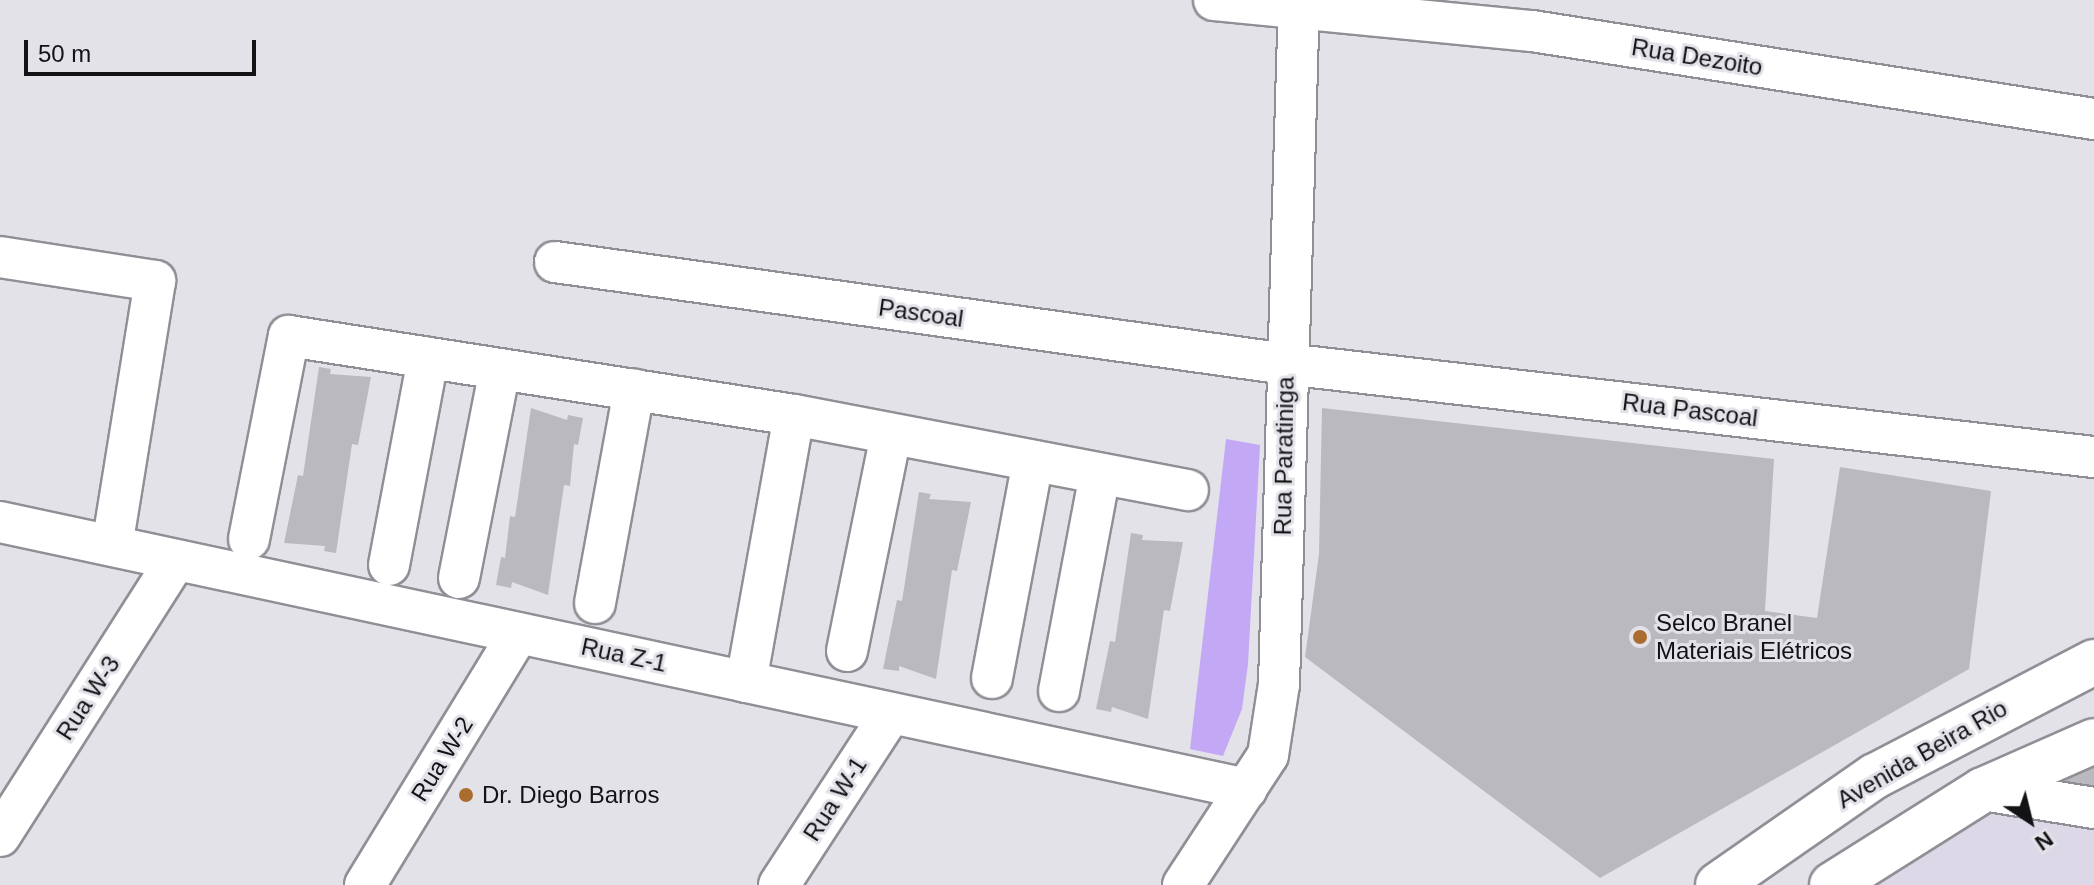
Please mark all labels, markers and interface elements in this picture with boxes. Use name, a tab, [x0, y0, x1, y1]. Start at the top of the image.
scale bar	[28, 24, 260, 74]
street label: Rua Dezoito	[1630, 32, 1764, 82]
text: 50 m	[38, 40, 91, 67]
street label: Pascoal	[877, 293, 965, 333]
street label: Rua Paratiniga	[1268, 376, 1300, 536]
street label: Rua Pascoal	[1621, 387, 1759, 433]
place label: Selco Branel Materiais Elétricos	[1656, 609, 1852, 665]
marker: Selco Branel Materiais Elétricos	[1631, 628, 1649, 646]
street label: Rua Z-1	[579, 632, 669, 678]
street label: Rua W-3	[50, 651, 126, 745]
street label: Avenida Beira Rio	[1832, 694, 2012, 814]
street label: Rua W-2	[405, 711, 479, 807]
street label: Rua W-1	[797, 752, 873, 846]
place label: Dr. Diego Barros	[482, 781, 659, 809]
north arrow	[1990, 781, 2070, 861]
marker: Dr. Diego Barros	[457, 786, 475, 804]
text: N	[2030, 826, 2058, 856]

